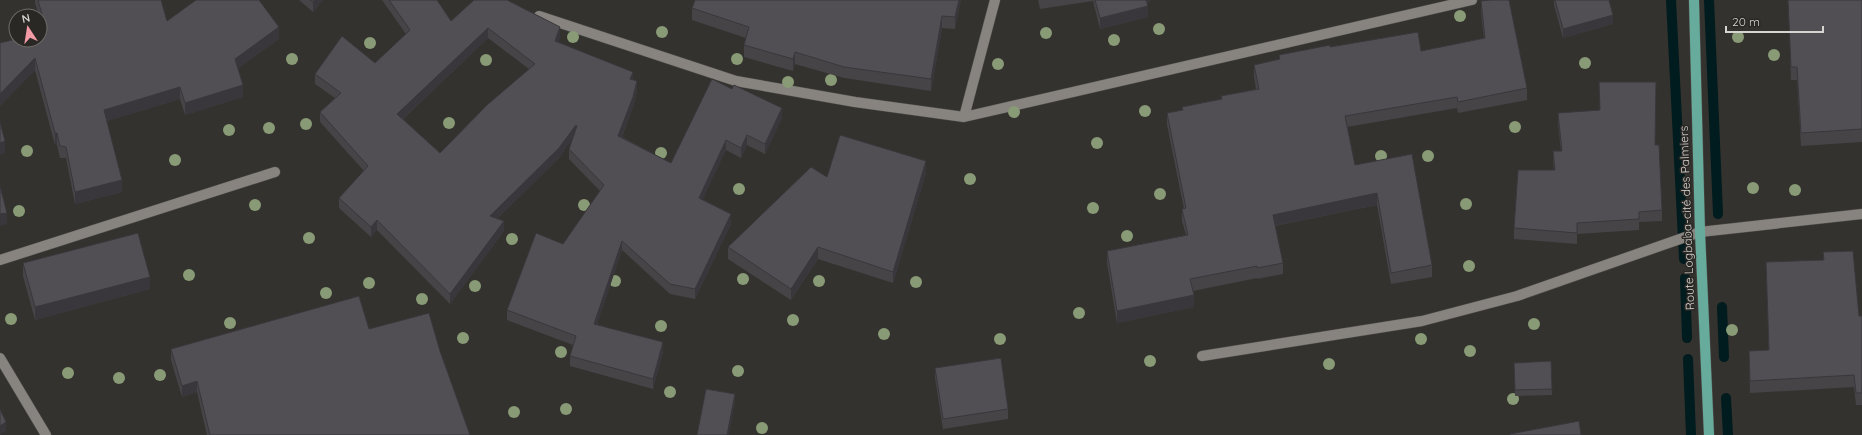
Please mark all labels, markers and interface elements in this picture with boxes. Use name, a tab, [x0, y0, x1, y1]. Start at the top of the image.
north arrow	[8, 8, 48, 48]
scale bar	[1726, 8, 1823, 34]
text: N	[21, 11, 31, 26]
text: 20 m	[1732, 14, 1760, 29]
street label: Route Logbaba-cité des Palmiers	[1676, 125, 1697, 310]

